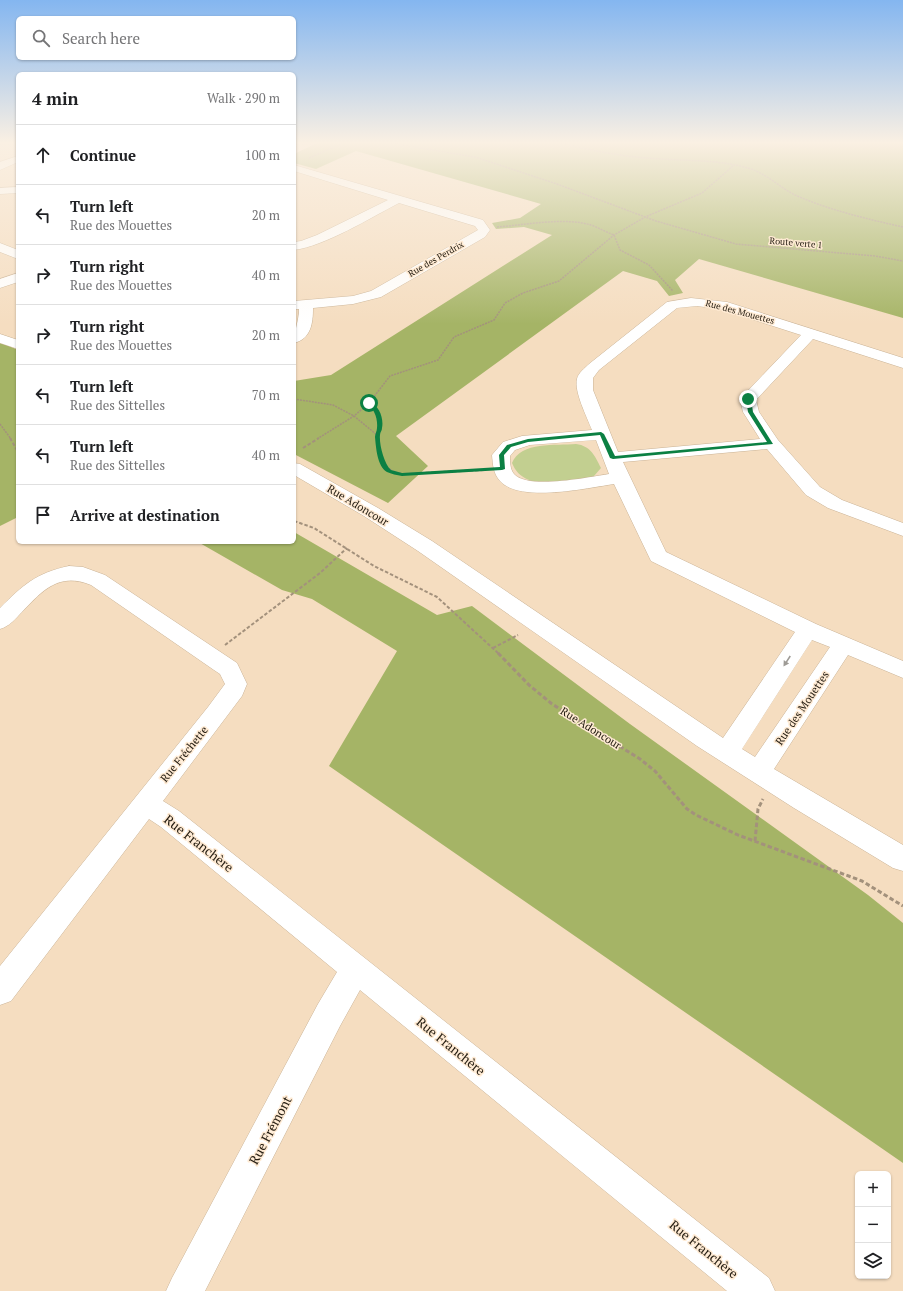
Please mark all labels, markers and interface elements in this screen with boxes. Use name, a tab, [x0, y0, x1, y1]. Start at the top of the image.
search box	[16, 16, 296, 60]
icon: search	[30, 27, 52, 49]
text: Search here	[62, 28, 140, 48]
text: 4 min	[32, 87, 79, 110]
text: Walk · 290 m	[207, 89, 280, 107]
icon: ahead	[32, 144, 54, 166]
text: Continue	[70, 145, 136, 165]
text: 100 m	[245, 146, 280, 164]
text: Turn left	[70, 196, 134, 216]
icon: left	[32, 204, 54, 226]
text: 20 m	[252, 206, 280, 224]
text: Rue des Mouettes	[70, 216, 172, 234]
street label: Route verte 1	[769, 235, 823, 251]
street label: Rue des Perdrix	[406, 238, 466, 280]
text: Turn right	[70, 256, 145, 276]
icon: right	[32, 264, 54, 286]
text: 40 m	[252, 266, 280, 284]
text: Rue des Mouettes	[70, 276, 172, 294]
street label: Rue des Mouettes	[704, 297, 776, 327]
text: Turn right	[70, 316, 145, 336]
icon: right	[32, 324, 54, 346]
text: 20 m	[252, 326, 280, 344]
text: Rue des Mouettes	[70, 336, 172, 354]
text: Turn left	[70, 376, 134, 396]
icon: left	[32, 384, 54, 406]
text: 70 m	[252, 386, 280, 404]
route end	[739, 390, 757, 408]
route start	[360, 394, 378, 412]
text: Rue des Sittelles	[70, 396, 165, 414]
text: Turn left	[70, 436, 134, 456]
icon: left	[32, 444, 54, 466]
text: 40 m	[252, 446, 280, 464]
text: Rue des Sittelles	[70, 456, 165, 474]
street label: Rue Adoncour	[325, 481, 392, 529]
icon: arrive	[32, 504, 54, 526]
text: Arrive at destination	[70, 505, 220, 525]
one-way arrow	[783, 656, 791, 667]
street label: Rue des Mouettes	[772, 668, 832, 748]
street label: Rue Adoncour	[558, 704, 625, 753]
street label: Rue Fréchette	[157, 723, 211, 785]
street label: Rue Franchère	[161, 810, 237, 876]
street label: Rue Franchère	[413, 1013, 489, 1079]
street label: Rue Frémont	[244, 1093, 296, 1167]
map controls	[855, 1171, 891, 1279]
button: +	[855, 1171, 891, 1207]
button: −	[855, 1207, 891, 1243]
street label: Rue Franchère	[666, 1216, 742, 1282]
button: layers	[855, 1243, 891, 1279]

